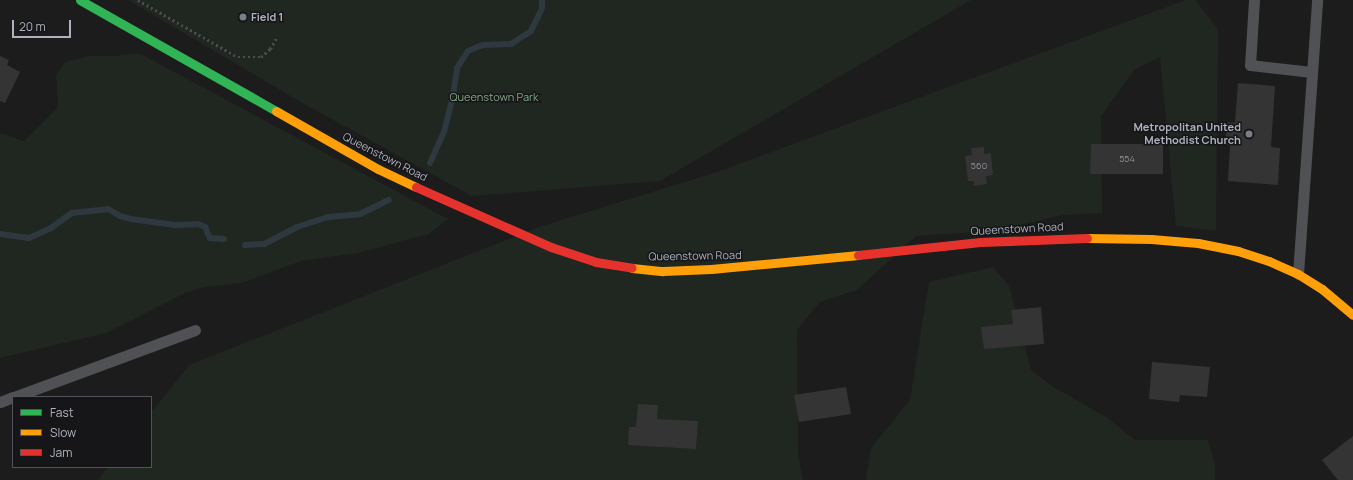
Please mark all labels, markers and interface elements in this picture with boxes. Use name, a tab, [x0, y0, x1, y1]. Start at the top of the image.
place label: Field 1	[251, 10, 283, 24]
scale bar	[14, 12, 73, 38]
marker: Field 1	[238, 12, 248, 22]
text: 20 m	[19, 18, 46, 35]
park label: Queenstown Park	[449, 90, 539, 104]
place label: Metropolitan United Methodist Church	[1133, 121, 1241, 147]
marker: Metropolitan United Methodist Church	[1244, 129, 1254, 139]
street label: Queenstown Road	[340, 130, 430, 184]
house number: 554	[1119, 154, 1135, 164]
house number: 560	[971, 161, 987, 171]
street label: Queenstown Road	[970, 220, 1064, 238]
street label: Queenstown Road	[648, 249, 742, 263]
legend	[12, 396, 152, 468]
text: Fast	[50, 404, 74, 421]
text: Slow	[50, 424, 76, 441]
text: Jam	[50, 444, 72, 461]

